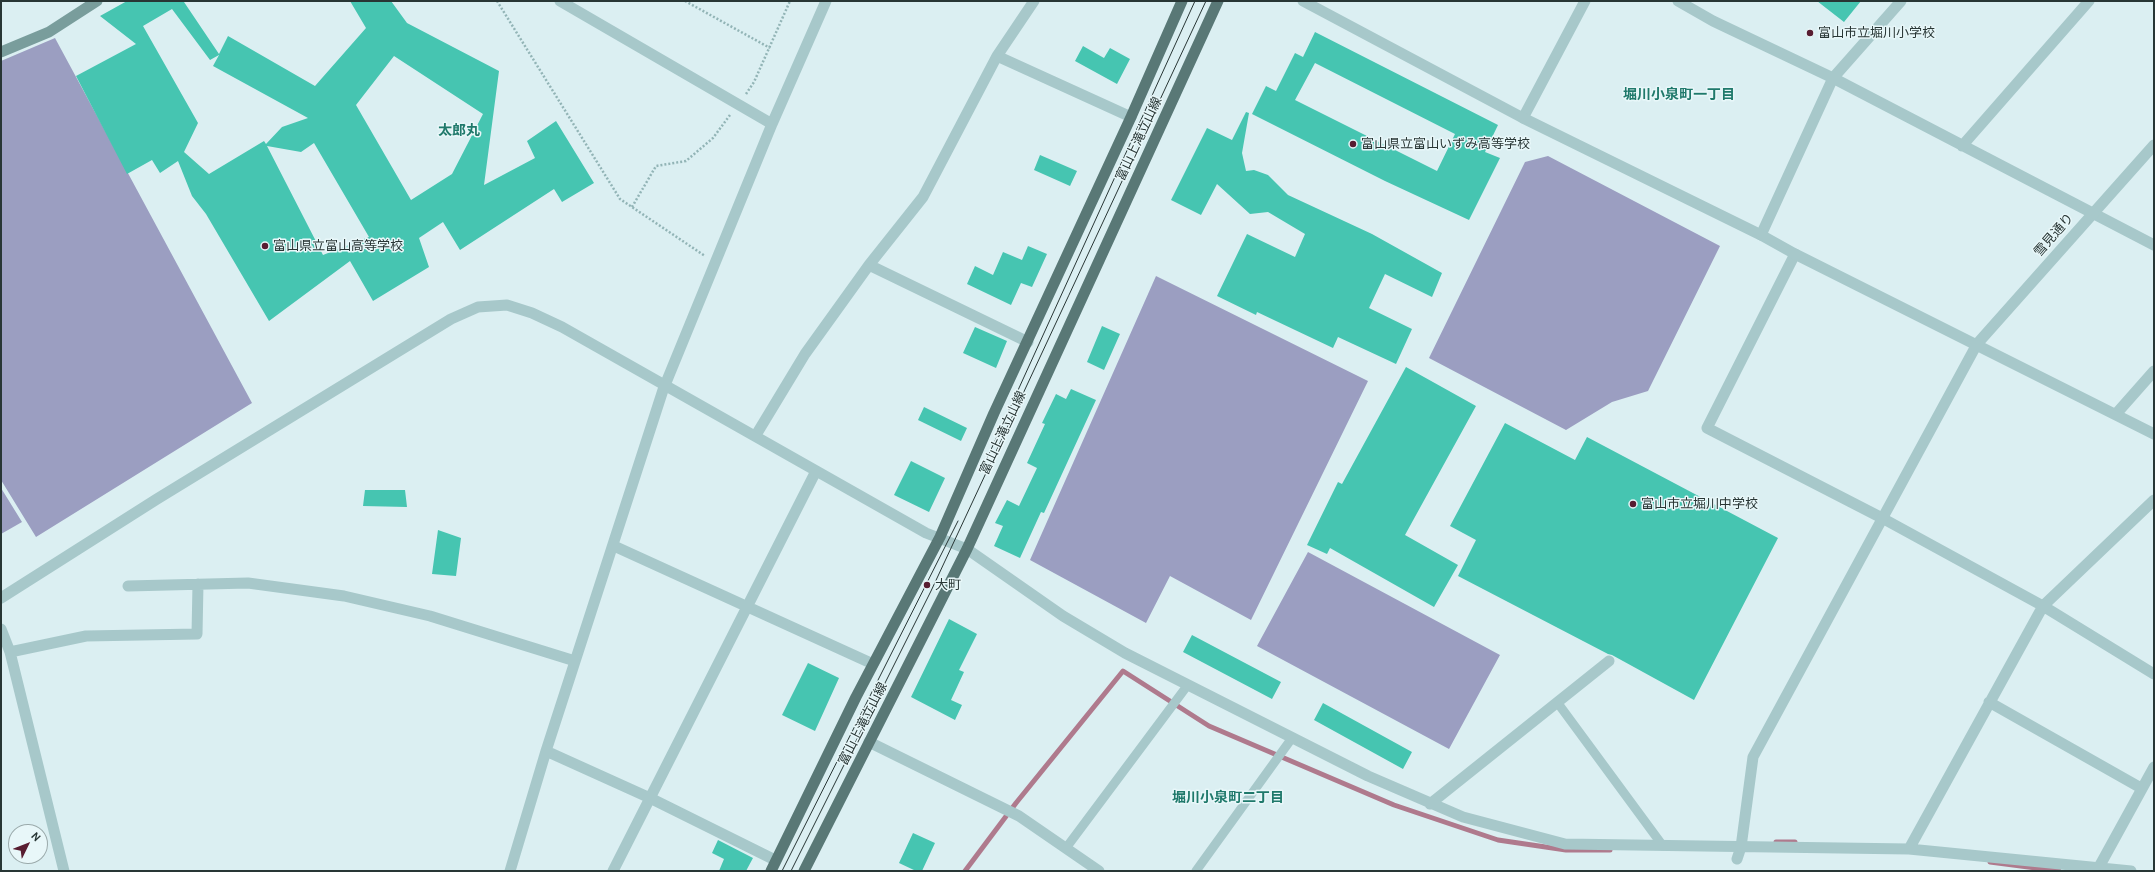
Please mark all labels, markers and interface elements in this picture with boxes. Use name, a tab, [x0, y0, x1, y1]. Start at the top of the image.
place label: 富山市立堀川小学校	[1818, 25, 1935, 41]
marker: 富山市立堀川小学校	[1805, 28, 1815, 38]
district label: 堀川小泉町一丁目	[1623, 87, 1735, 103]
street label: 富山上滝立山線	[1113, 94, 1165, 184]
district label: 太郎丸	[438, 123, 480, 139]
place label: 富山県立富山いずみ高等学校	[1361, 136, 1530, 152]
marker: 富山県立富山いずみ高等学校	[1348, 139, 1358, 149]
street label: 雪見通り	[2031, 210, 2077, 260]
place label: 富山県立富山高等学校	[273, 238, 403, 254]
marker: 富山県立富山高等学校	[260, 241, 270, 251]
street label: 富山上滝立山線	[977, 388, 1029, 478]
place label: 富山市立堀川中学校	[1641, 496, 1758, 512]
marker: 富山市立堀川中学校	[1628, 499, 1638, 509]
place label: 大町	[935, 577, 961, 593]
marker: 大町	[922, 580, 932, 590]
street label: 富山上滝立山線	[835, 680, 891, 768]
district label: 堀川小泉町二丁目	[1172, 790, 1284, 806]
north arrow	[8, 824, 48, 864]
text: N	[28, 829, 44, 844]

